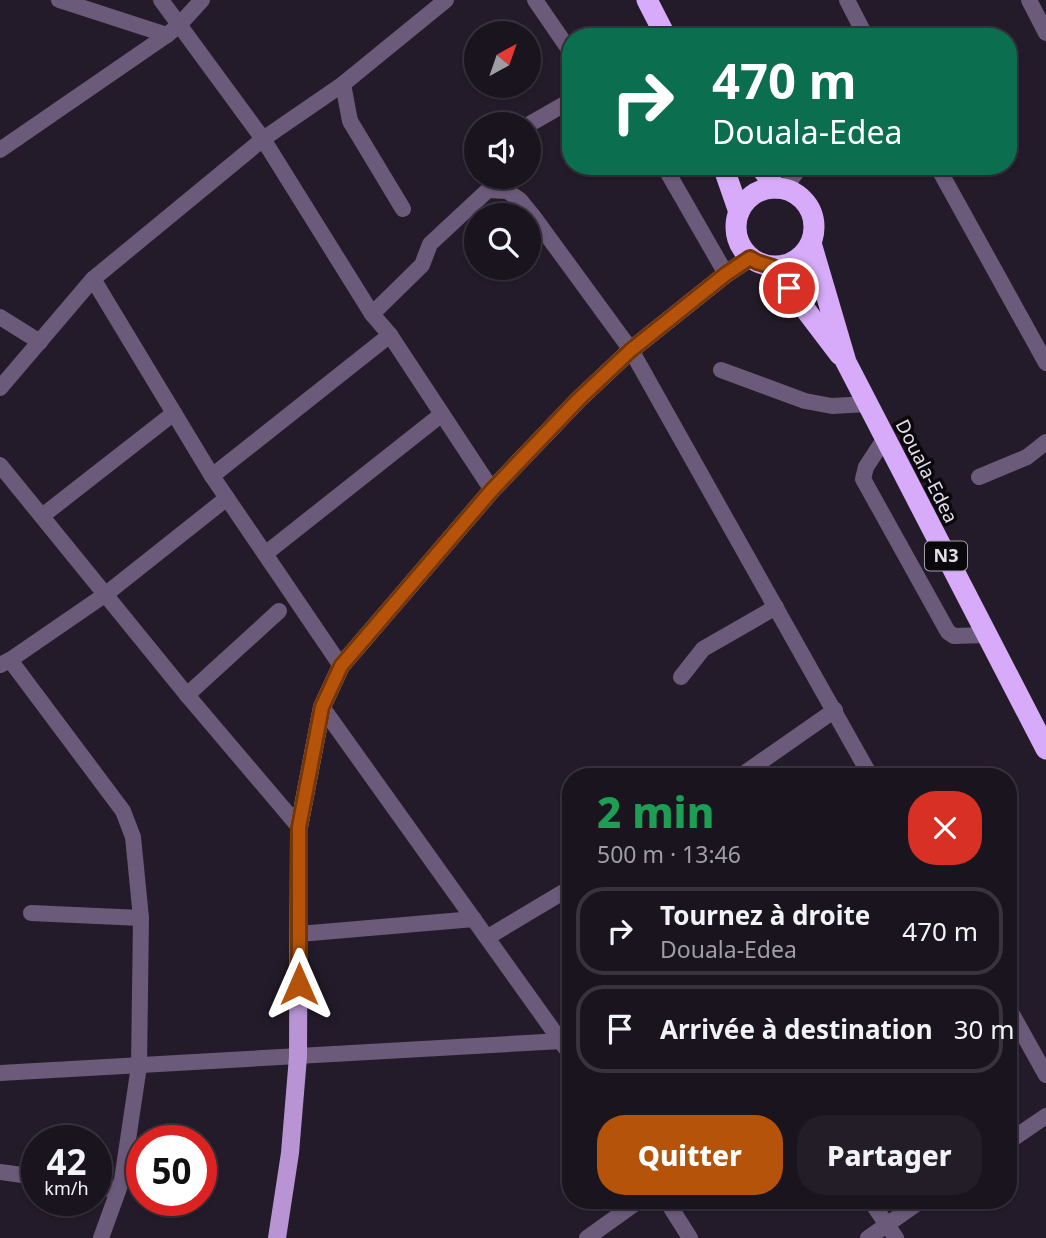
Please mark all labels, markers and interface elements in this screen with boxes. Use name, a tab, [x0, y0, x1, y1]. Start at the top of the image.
north arrow	[464, 21, 541, 98]
map controls	[464, 21, 541, 280]
text: 470 m	[712, 47, 857, 113]
icon: right	[597, 56, 688, 147]
text: Douala-Edea	[712, 110, 902, 153]
button: sound	[464, 112, 541, 189]
button: search	[464, 203, 541, 280]
pin	[759, 258, 819, 318]
icon: arrive	[770, 269, 808, 307]
street label: Douala-Edea	[890, 415, 964, 527]
road number: N3	[925, 542, 967, 570]
text: 2 min	[597, 783, 714, 840]
button: close	[908, 791, 982, 865]
text: 500 m · 13:46	[597, 838, 741, 870]
text: Tournez à droite	[660, 897, 870, 933]
icon: right	[601, 912, 639, 950]
text: 470 m	[902, 913, 978, 949]
text: Douala-Edea	[660, 933, 797, 965]
position arrow	[262, 947, 336, 1021]
icon: arrive	[601, 1010, 639, 1048]
text: Arrivée à destination	[660, 1011, 933, 1047]
text: 30 m	[954, 1011, 1015, 1047]
button: Quitter	[597, 1115, 783, 1195]
button: Partager	[797, 1115, 982, 1195]
speed limit sign: 50	[126, 1125, 217, 1216]
text: 42	[46, 1138, 87, 1185]
text: km/h	[44, 1176, 89, 1200]

